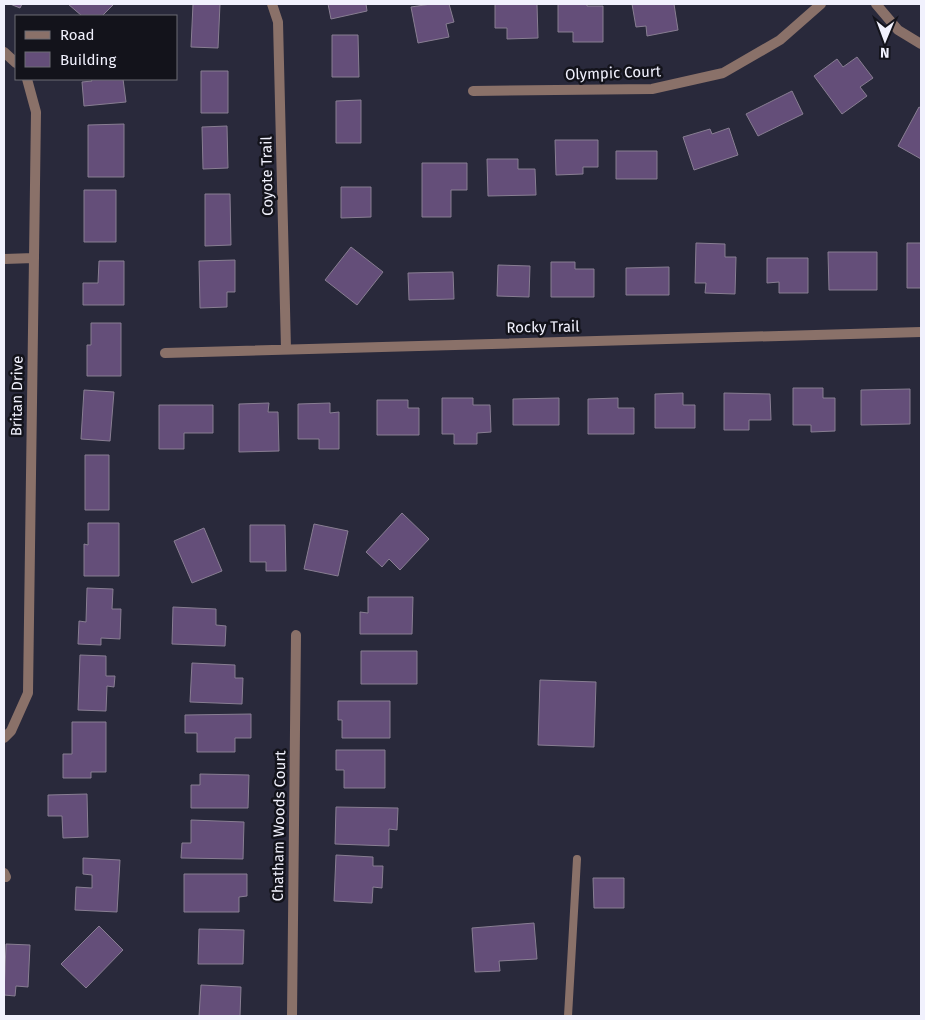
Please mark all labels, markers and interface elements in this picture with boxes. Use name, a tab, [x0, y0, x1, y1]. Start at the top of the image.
legend	[15, 15, 178, 80]
north arrow	[860, 15, 910, 65]
text: Road	[60, 26, 95, 44]
text: N	[880, 44, 890, 61]
text: Building	[60, 51, 116, 69]
street label: Olympic Court	[565, 62, 662, 84]
street label: Coyote Trail	[257, 135, 277, 216]
street label: Rocky Trail	[506, 317, 580, 337]
street label: Britan Drive	[7, 356, 27, 436]
street label: Chatham Woods Court	[269, 750, 289, 902]

